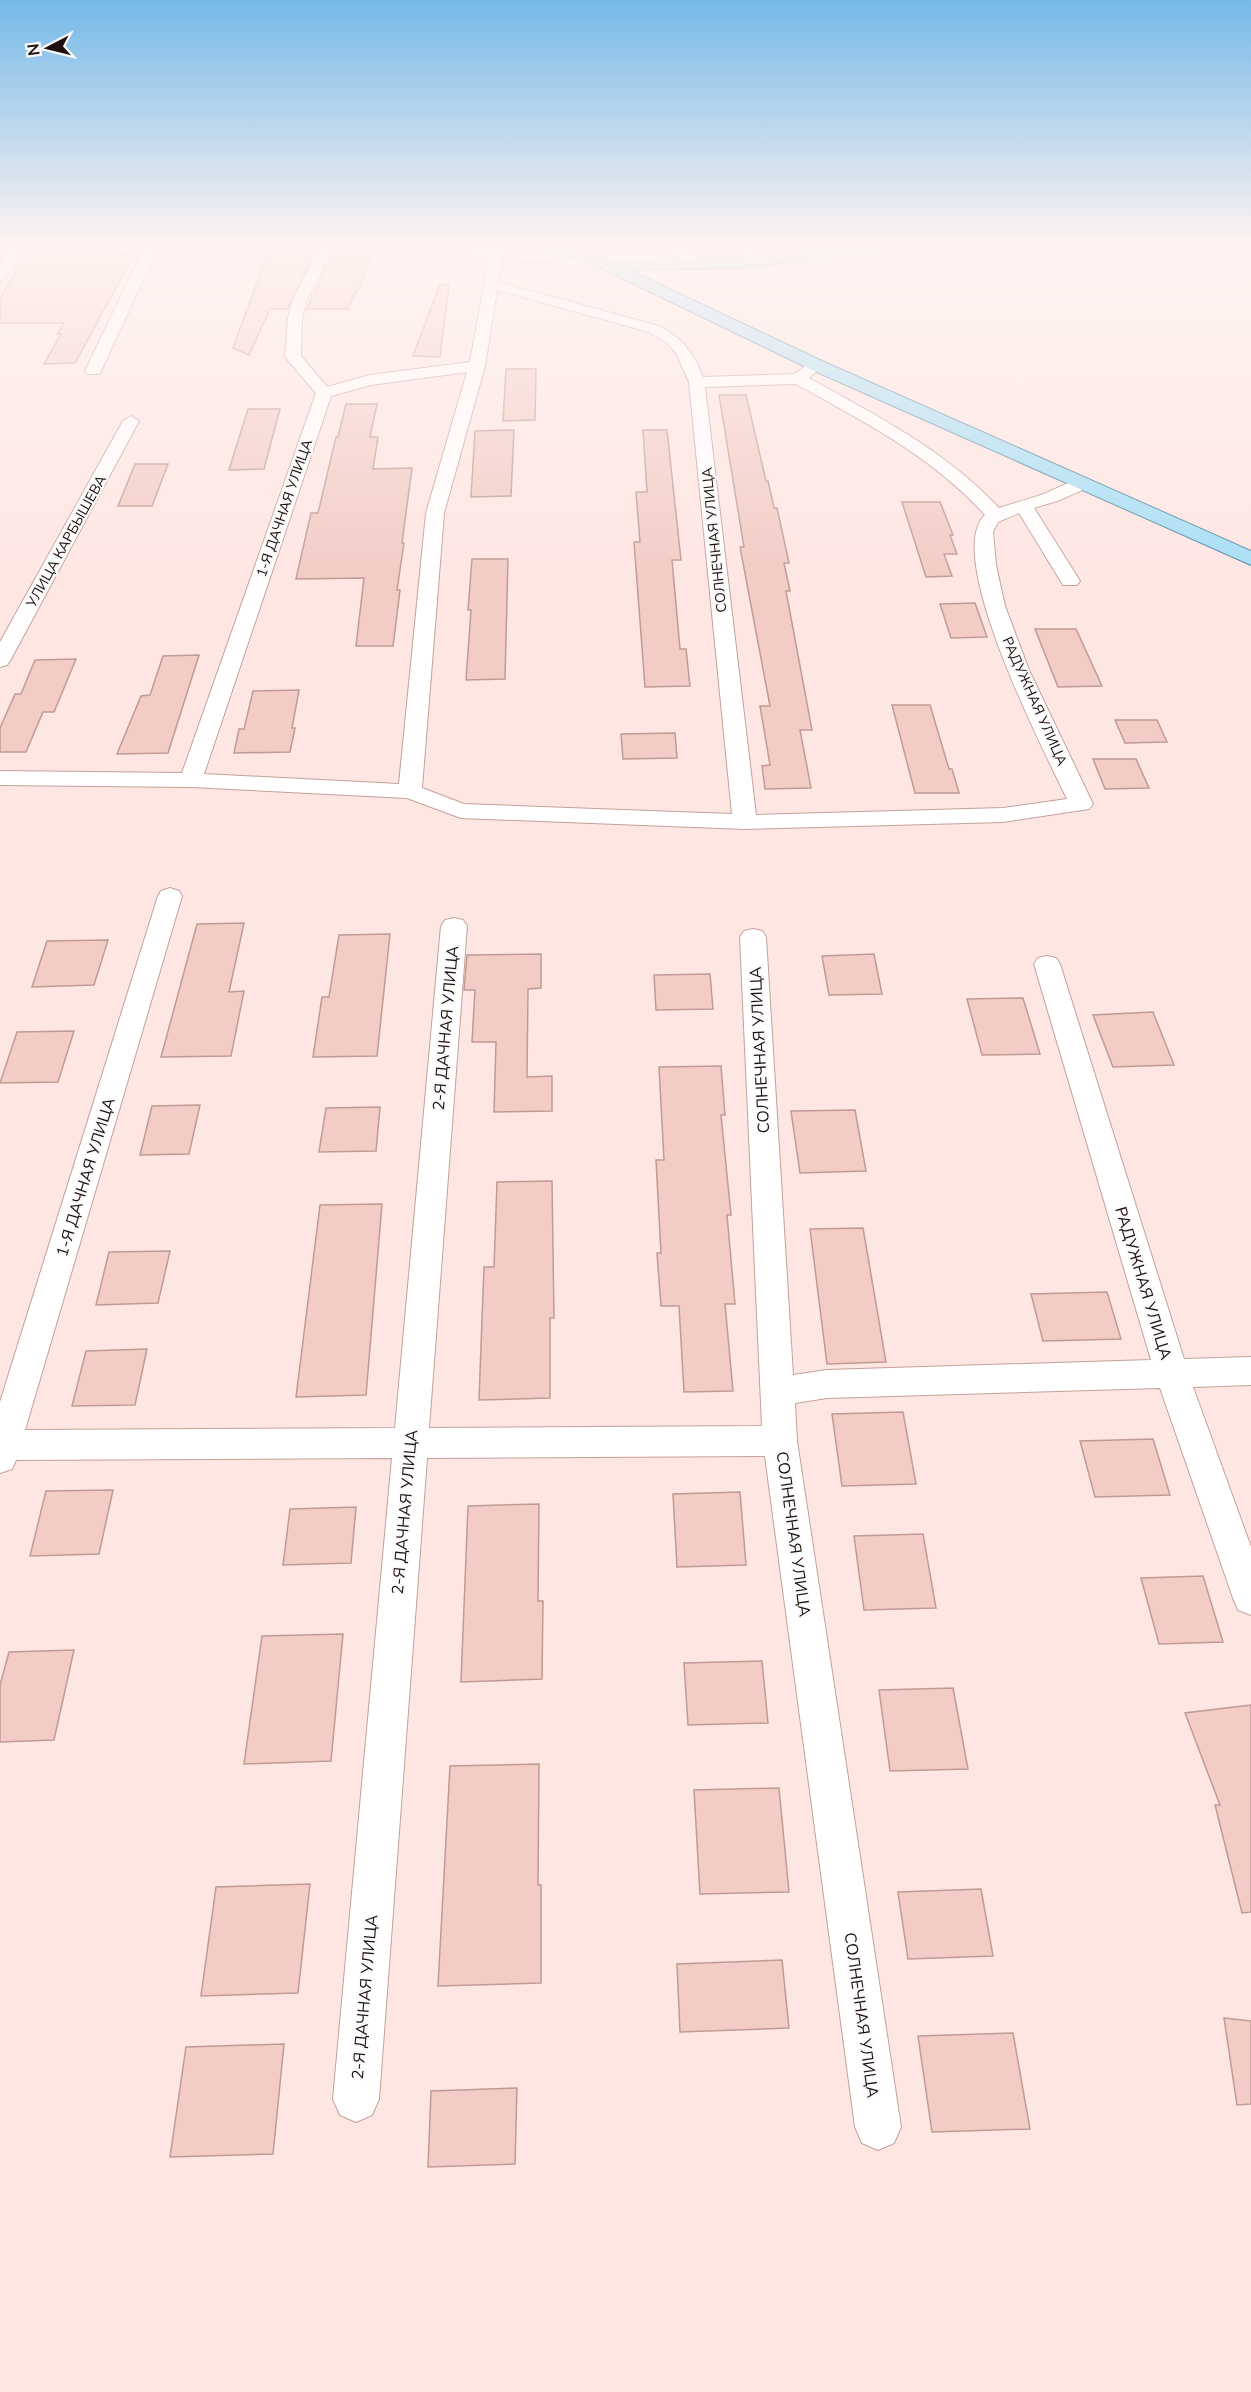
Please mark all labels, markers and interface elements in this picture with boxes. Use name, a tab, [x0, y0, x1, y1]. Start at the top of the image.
north arrow	[18, 18, 78, 78]
text: N	[22, 43, 44, 57]
street label: 1-Я ДАЧНАЯ УЛИЦА	[252, 436, 316, 579]
street label: СОЛНЕЧНАЯ УЛИЦА	[697, 466, 731, 613]
street label: УЛИЦА КАРБЫШЕВА	[22, 471, 110, 611]
street label: РАДУЖНАЯ УЛИЦА	[998, 634, 1072, 769]
street label: 2-Я ДАЧНАЯ УЛИЦА	[428, 945, 462, 1111]
street label: СОЛНЕЧНАЯ УЛИЦА	[745, 966, 773, 1134]
street label: 1-Я ДАЧНАЯ УЛИЦА	[51, 1095, 119, 1259]
street label: РАДУЖНАЯ УЛИЦА	[1111, 1204, 1177, 1362]
street label: 2-Я ДАЧНАЯ УЛИЦА	[387, 1429, 421, 1595]
street label: СОЛНЕЧНАЯ УЛИЦА	[773, 1450, 816, 1618]
street label: 2-Я ДАЧНАЯ УЛИЦА	[347, 1914, 381, 2080]
street label: СОЛНЕЧНАЯ УЛИЦА	[841, 1931, 884, 2099]

